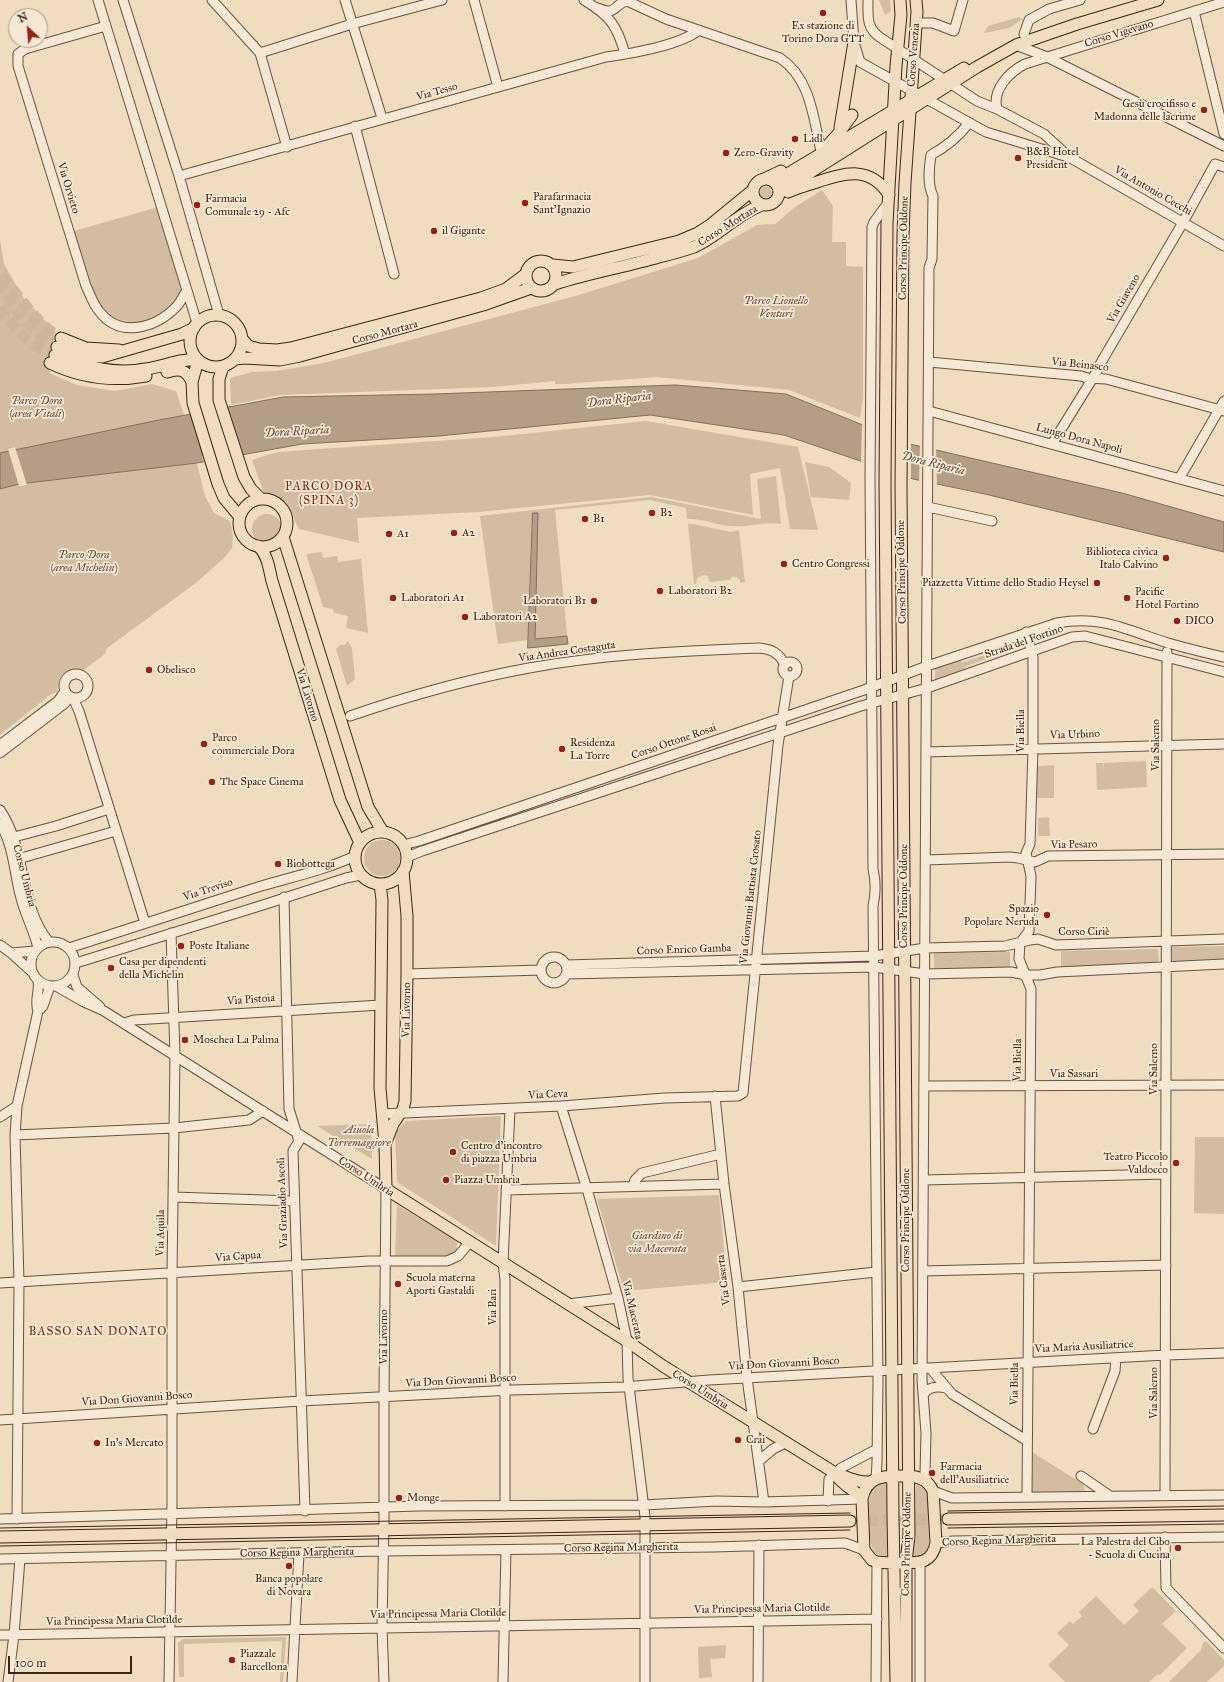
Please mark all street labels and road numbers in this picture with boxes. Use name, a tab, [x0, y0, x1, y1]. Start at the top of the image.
street label: Corso Vigevano	[1083, 17, 1155, 51]
street label: Corso Venezia	[905, 23, 923, 87]
street label: Via Tesso	[415, 80, 459, 104]
street label: Via Orvieto	[54, 161, 82, 215]
street label: Via Antonio Cecchi	[1112, 163, 1194, 219]
street label: Corso Principe Oddone	[896, 196, 912, 300]
street label: Corso Mortara	[696, 203, 760, 249]
street label: Via Giaveno	[1105, 272, 1143, 326]
street label: Corso Mortara	[351, 318, 419, 348]
street label: Via Beinasco	[1051, 355, 1109, 375]
street label: Lungo Dora Napoli	[1034, 421, 1124, 457]
street label: Corso Principe Oddone	[894, 520, 910, 624]
street label: Strada del Fortino	[983, 622, 1065, 662]
street label: Via Andrea Costaguta	[518, 639, 616, 665]
street label: Via Livorno	[293, 667, 321, 723]
street label: Via Biella	[1014, 709, 1028, 753]
street label: Via Salerno	[1149, 719, 1163, 771]
street label: Corso Ottone Rosai	[630, 721, 718, 763]
street label: Via Urbino	[1050, 728, 1100, 742]
street label: Via Giovanni Battista Crosato	[737, 829, 765, 965]
street label: Via Pesaro	[1051, 838, 1097, 852]
street label: Corso Umbria	[9, 843, 39, 909]
street label: Corso Principe Oddone	[897, 844, 911, 948]
street label: Via Treviso	[181, 876, 235, 904]
street label: Corso Ciriè	[1058, 925, 1110, 939]
street label: Corso Enrico Gamba	[636, 942, 732, 958]
street label: Via Livorno	[400, 982, 414, 1038]
street label: Via Pistoia	[226, 992, 276, 1008]
street label: Via Biella	[1011, 1038, 1025, 1082]
street label: Via Salerno	[1147, 1043, 1161, 1095]
street label: Via Sassari	[1050, 1067, 1098, 1081]
street label: Via Ceva	[528, 1087, 568, 1103]
street label: Corso Umbria	[336, 1154, 396, 1200]
street label: Via Graziadio Ascoli	[275, 1157, 291, 1249]
street label: Corso Principe Oddone	[899, 1168, 913, 1272]
street label: Via Aquila	[154, 1210, 168, 1256]
street label: Via Capua	[215, 1249, 261, 1265]
street label: Via Caserta	[714, 1254, 734, 1306]
street label: Via Macerata	[619, 1279, 645, 1341]
street label: Via Bari	[486, 1289, 500, 1325]
street label: Via Livorno	[377, 1309, 391, 1365]
street label: Via Maria Ausiliatrice	[1034, 1338, 1134, 1356]
street label: Via Don Giovanni Bosco	[728, 1354, 840, 1374]
street label: Via Biella	[1008, 1362, 1022, 1406]
street label: Corso Umbria	[669, 1367, 731, 1413]
street label: Via Salerno	[1147, 1367, 1161, 1419]
street label: Via Don Giovanni Bosco	[405, 1371, 517, 1391]
street label: Via Don Giovanni Bosco	[81, 1389, 193, 1409]
street label: Corso Principe Oddone	[899, 1492, 915, 1596]
street label: Corso Regina Margherita	[942, 1532, 1056, 1550]
street label: Corso Regina Margherita	[564, 1540, 678, 1556]
street label: Corso Regina Margherita	[240, 1545, 354, 1561]
street label: Via Principessa Maria Clotilde	[694, 1601, 830, 1617]
street label: Via Principessa Maria Clotilde	[370, 1606, 506, 1622]
street label: Via Principessa Maria Clotilde	[46, 1613, 182, 1629]

